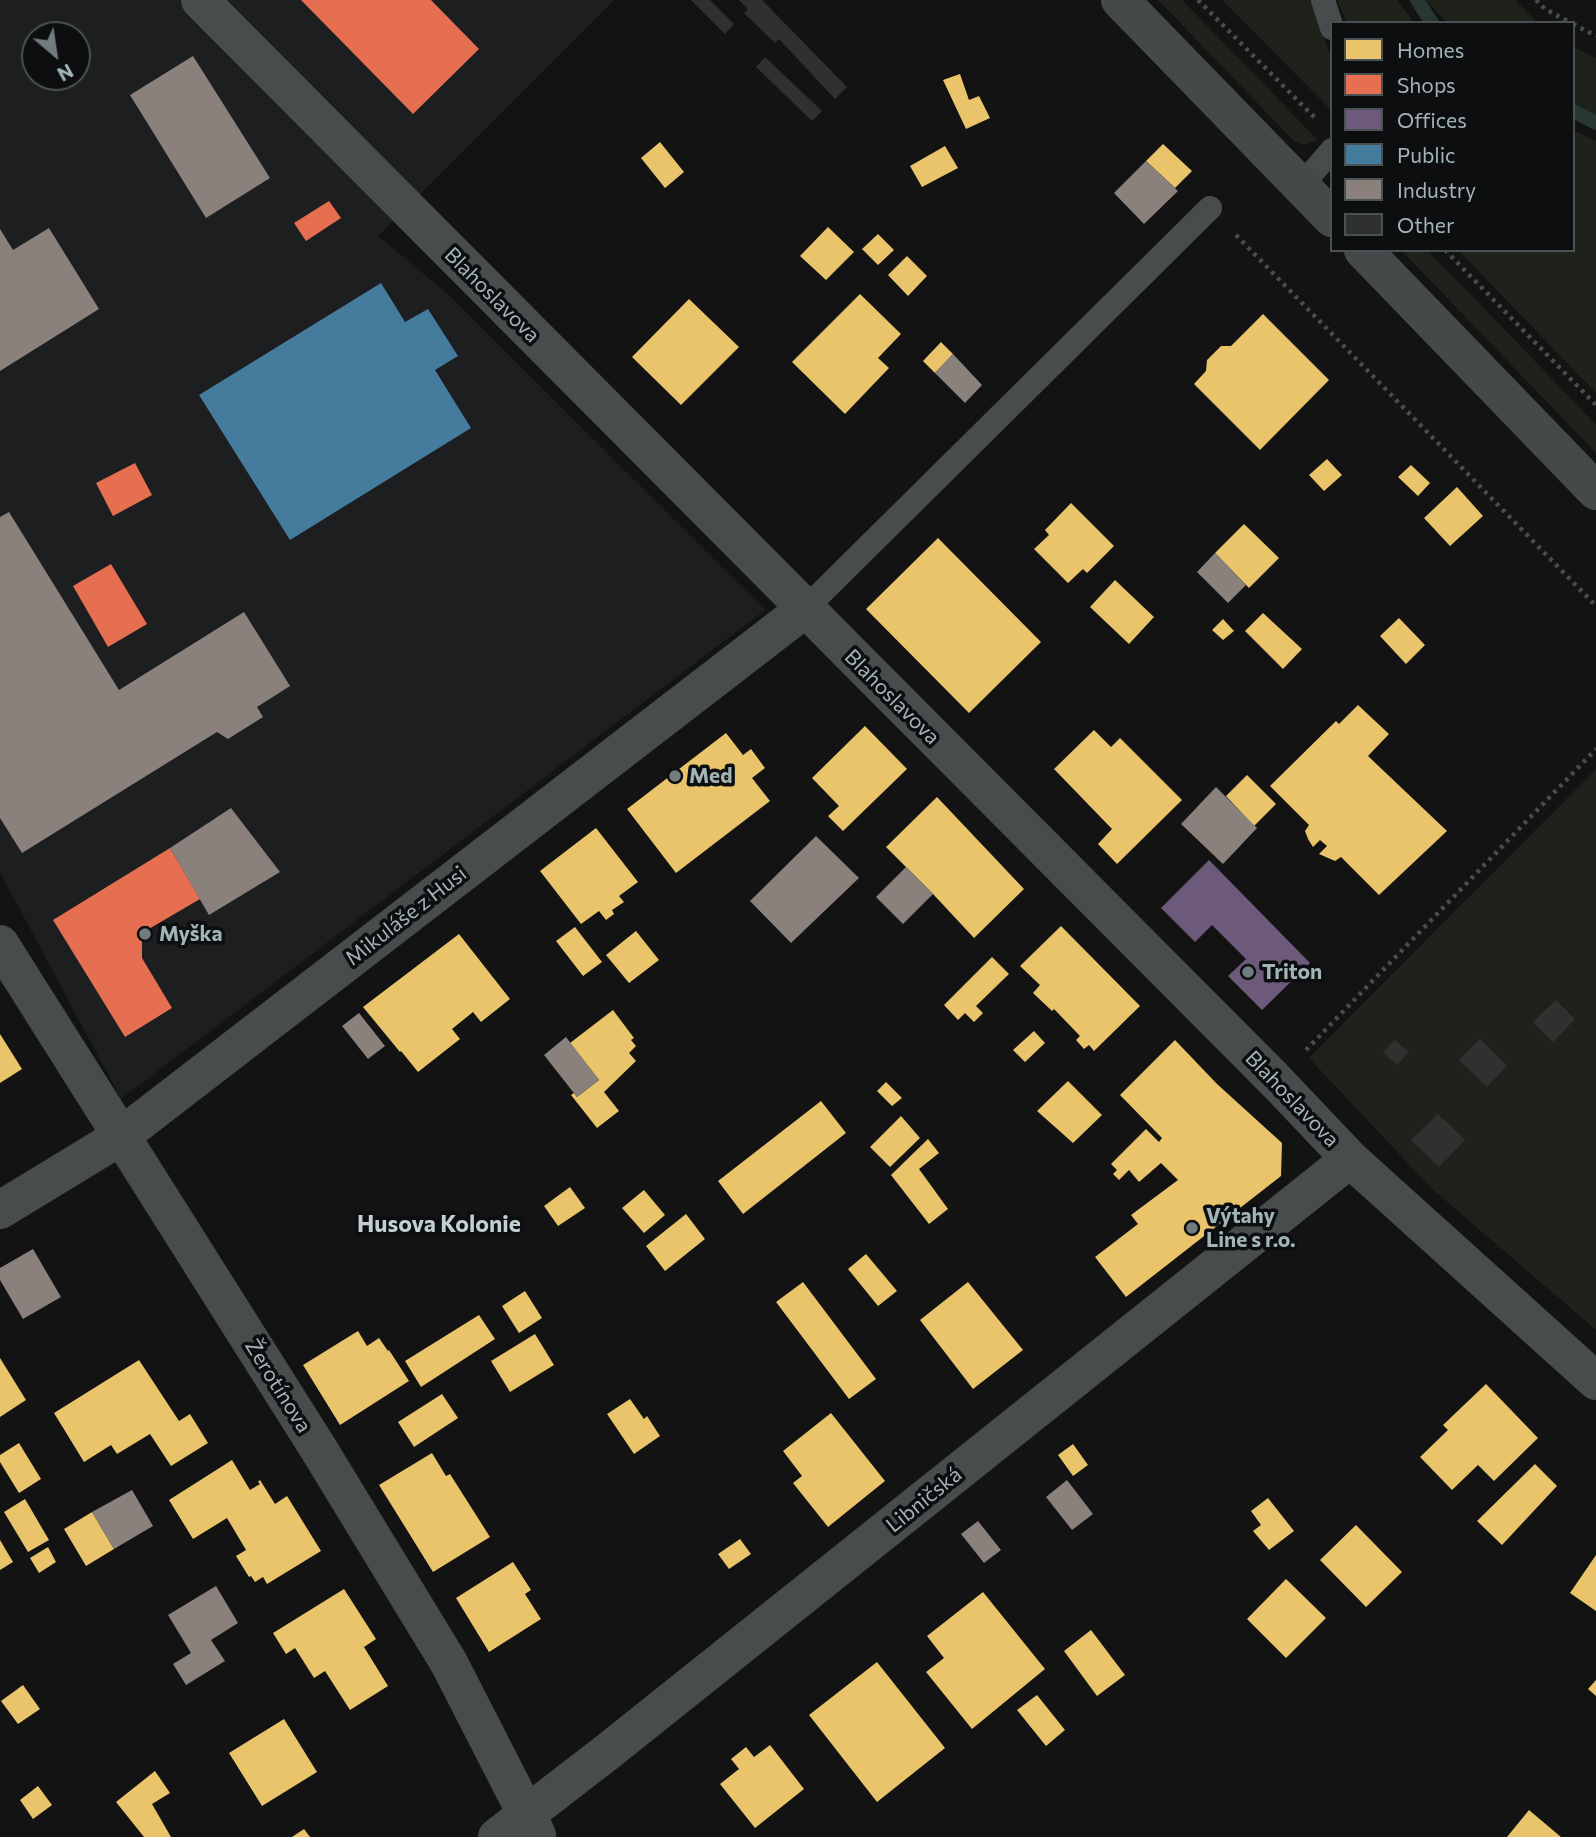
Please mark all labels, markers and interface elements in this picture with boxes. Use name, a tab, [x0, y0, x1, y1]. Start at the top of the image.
north arrow	[21, 21, 91, 91]
legend	[1330, 21, 1575, 252]
text: Homes	[1397, 37, 1464, 62]
text: N	[54, 60, 77, 87]
text: Shops	[1397, 72, 1456, 97]
text: Offices	[1397, 107, 1467, 132]
text: Public	[1397, 142, 1455, 167]
text: Industry	[1397, 177, 1476, 202]
text: Other	[1397, 212, 1454, 237]
street label: Blahoslavova	[439, 242, 545, 348]
street label: Blahoslavova	[839, 644, 945, 750]
place label: Med	[689, 763, 732, 789]
marker: Med	[667, 768, 683, 784]
street label: Mikuláše z Husi	[341, 861, 471, 971]
place label: Myška	[159, 921, 223, 947]
marker: Myška	[137, 926, 153, 942]
place label: Triton	[1262, 959, 1322, 985]
marker: Triton	[1240, 964, 1256, 980]
street label: Blahoslavova	[1240, 1046, 1344, 1152]
place label: Výtahy Line s r.o.	[1206, 1203, 1296, 1253]
district label: Husova Kolonie	[357, 1210, 521, 1238]
marker: Výtahy Line s r.o.	[1184, 1220, 1200, 1236]
street label: Žerotínova	[239, 1335, 317, 1437]
street label: Libničská	[881, 1462, 967, 1538]

